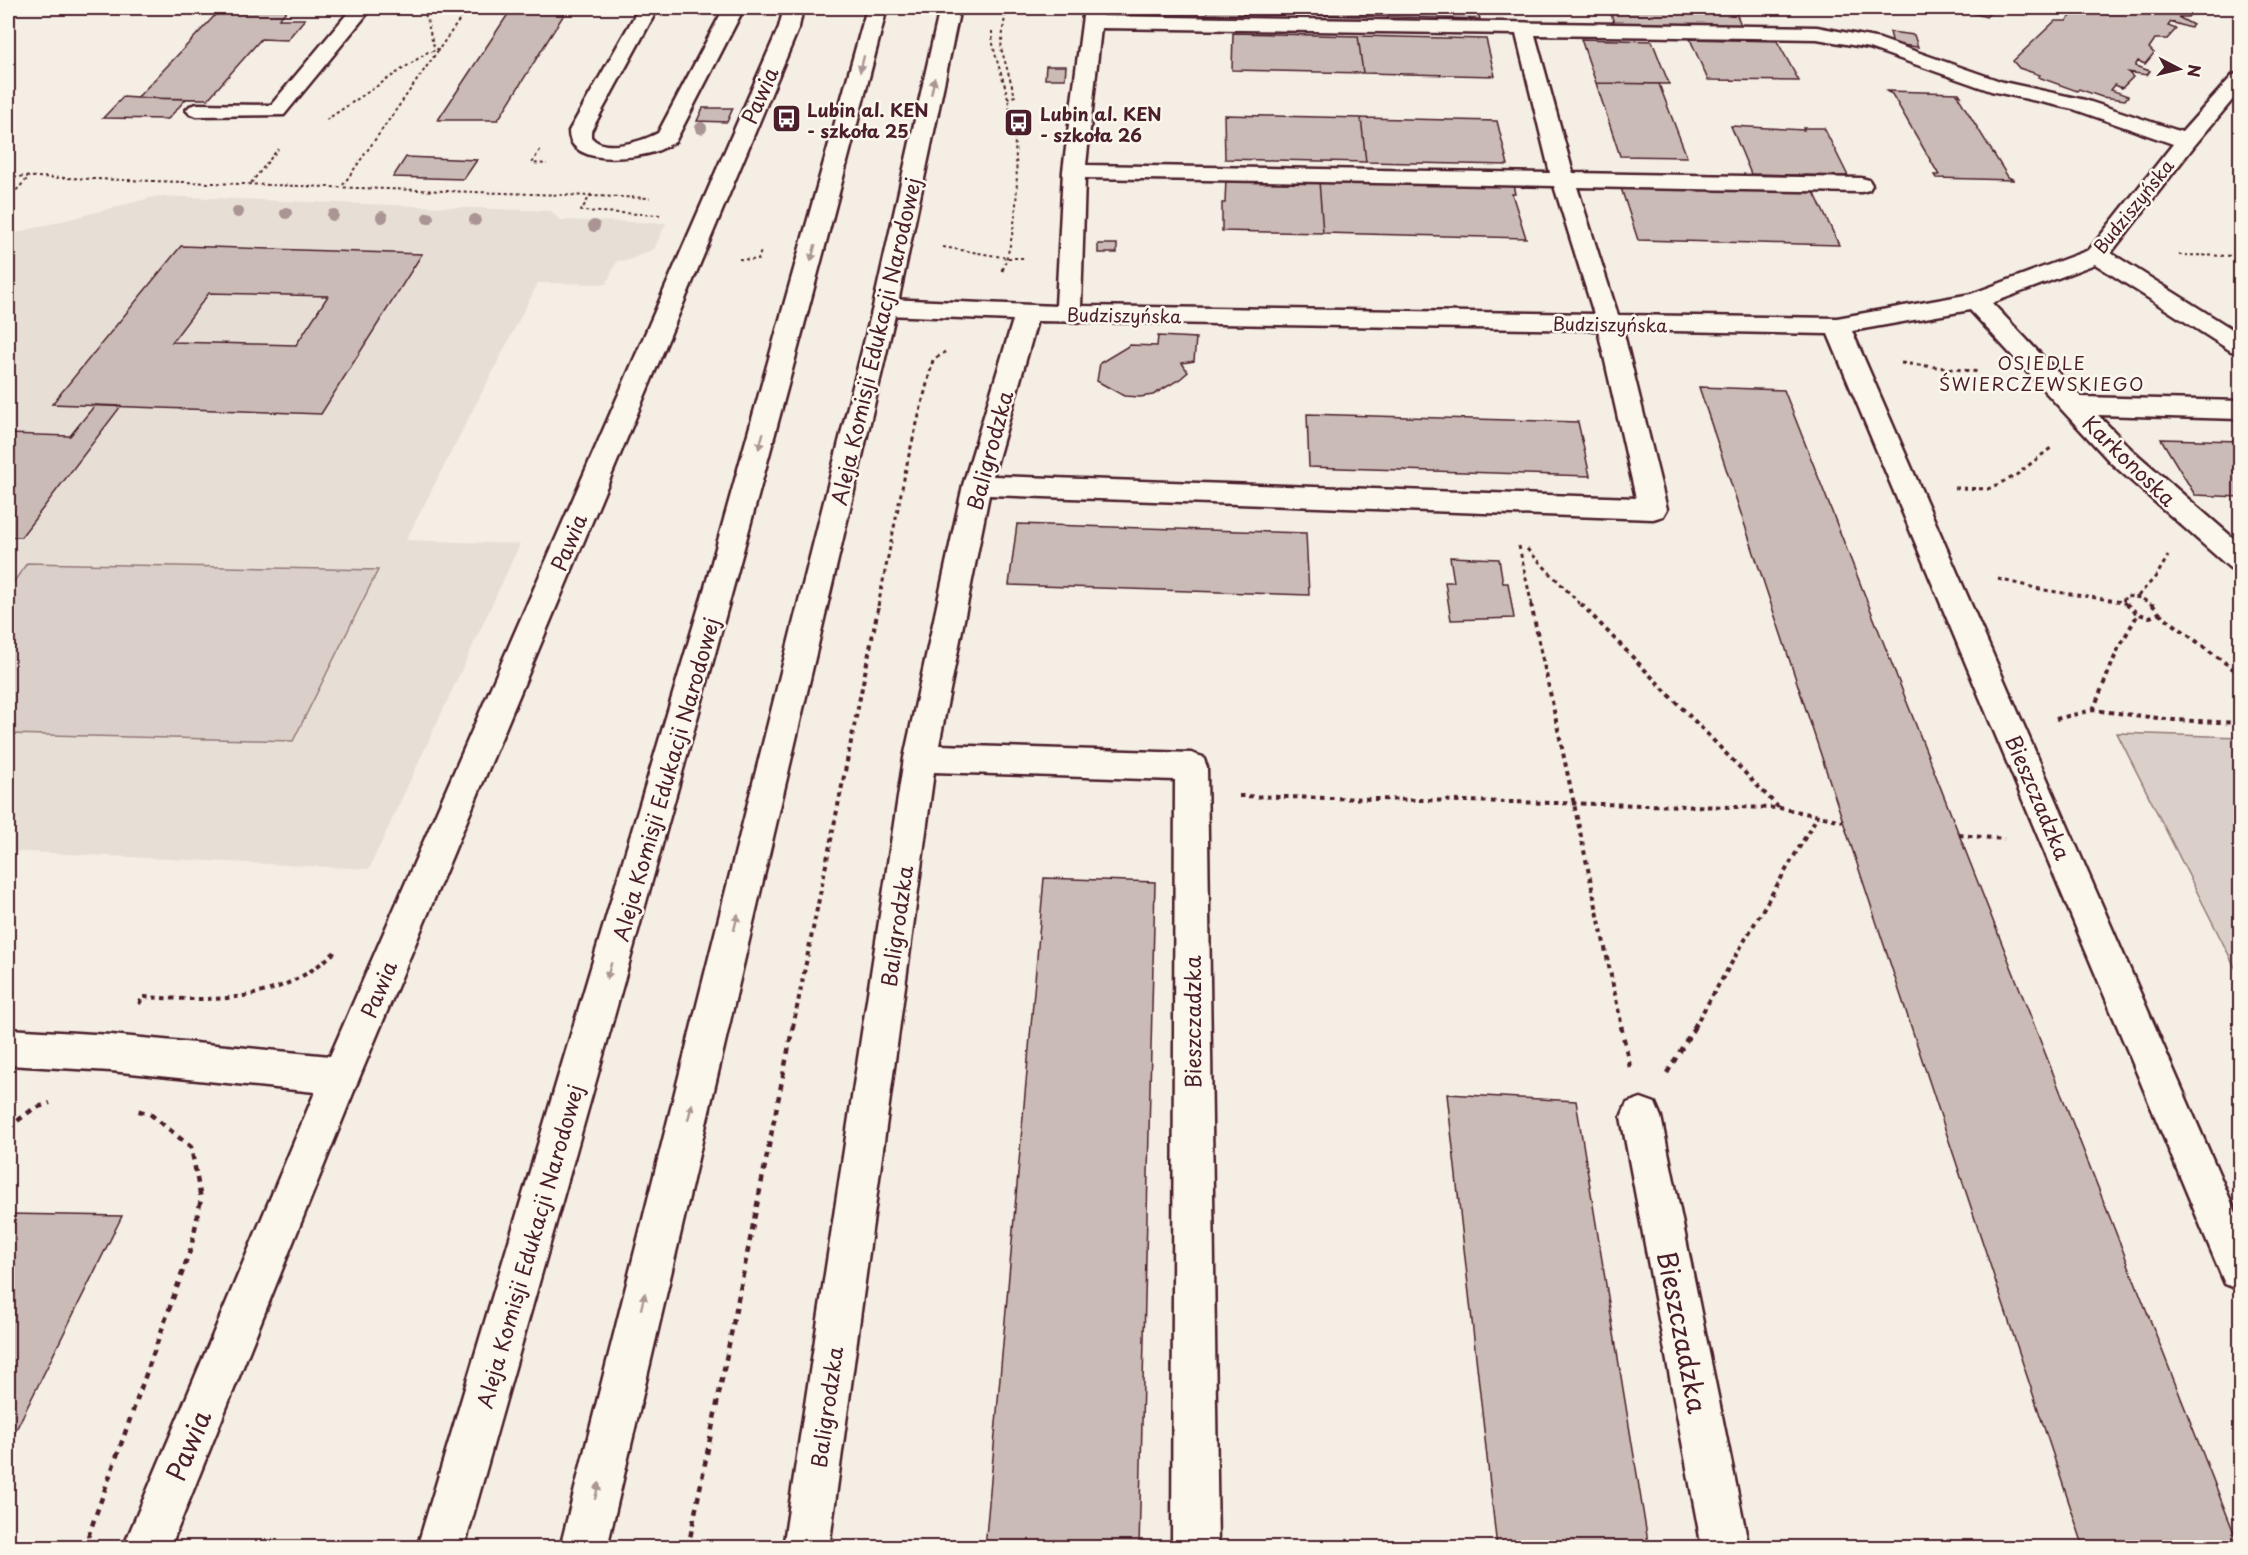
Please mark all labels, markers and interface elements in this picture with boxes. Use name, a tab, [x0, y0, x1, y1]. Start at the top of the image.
north arrow	[2149, 39, 2209, 99]
one-way arrow	[857, 55, 867, 73]
street label: Pawia	[732, 61, 786, 129]
text: N	[2182, 63, 2208, 79]
one-way arrow	[929, 76, 938, 95]
place label: Lubin al. KEN - szkoła 25	[807, 96, 929, 144]
place label: Lubin al. KEN - szkoła 26	[1040, 100, 1162, 148]
bus stop icon: Lubin al. KEN - szkoła 25	[770, 103, 802, 135]
bus stop icon: Lubin al. KEN - szkoła 26	[1003, 107, 1035, 139]
street label: Budziszyńska	[2086, 152, 2180, 259]
street label: Aleja Komisji Edukacji Narodowej	[822, 174, 928, 508]
one-way arrow	[808, 244, 818, 262]
street label: Budziszyńska	[1066, 301, 1182, 330]
street label: Budziszyńska	[1552, 310, 1668, 339]
district label: OSIEDLE ŚWIERCZEWSKIEGO	[1939, 349, 2145, 397]
street label: Baligrodzka	[958, 387, 1020, 513]
street label: Karkonoska	[2076, 407, 2184, 513]
one-way arrow	[756, 432, 765, 450]
street label: Pawia	[542, 508, 594, 576]
street label: Aleja Komisji Edukacji Narodowej	[603, 613, 727, 945]
street label: Bieszczadzka	[1998, 730, 2080, 864]
street label: Baligrodzka	[872, 863, 920, 989]
one-way arrow	[732, 913, 742, 932]
street label: Pawia	[352, 955, 404, 1023]
street label: Bieszczadzka	[1176, 956, 1208, 1089]
one-way arrow	[604, 963, 613, 981]
street label: Aleja Komisji Edukacji Narodowej	[467, 1080, 591, 1412]
one-way arrow	[685, 1103, 695, 1121]
street label: Bieszczadzka	[1648, 1247, 1718, 1417]
one-way arrow	[639, 1292, 649, 1310]
street label: Baligrodzka	[802, 1344, 850, 1470]
street label: Pawia	[156, 1404, 220, 1486]
one-way arrow	[593, 1481, 603, 1500]

